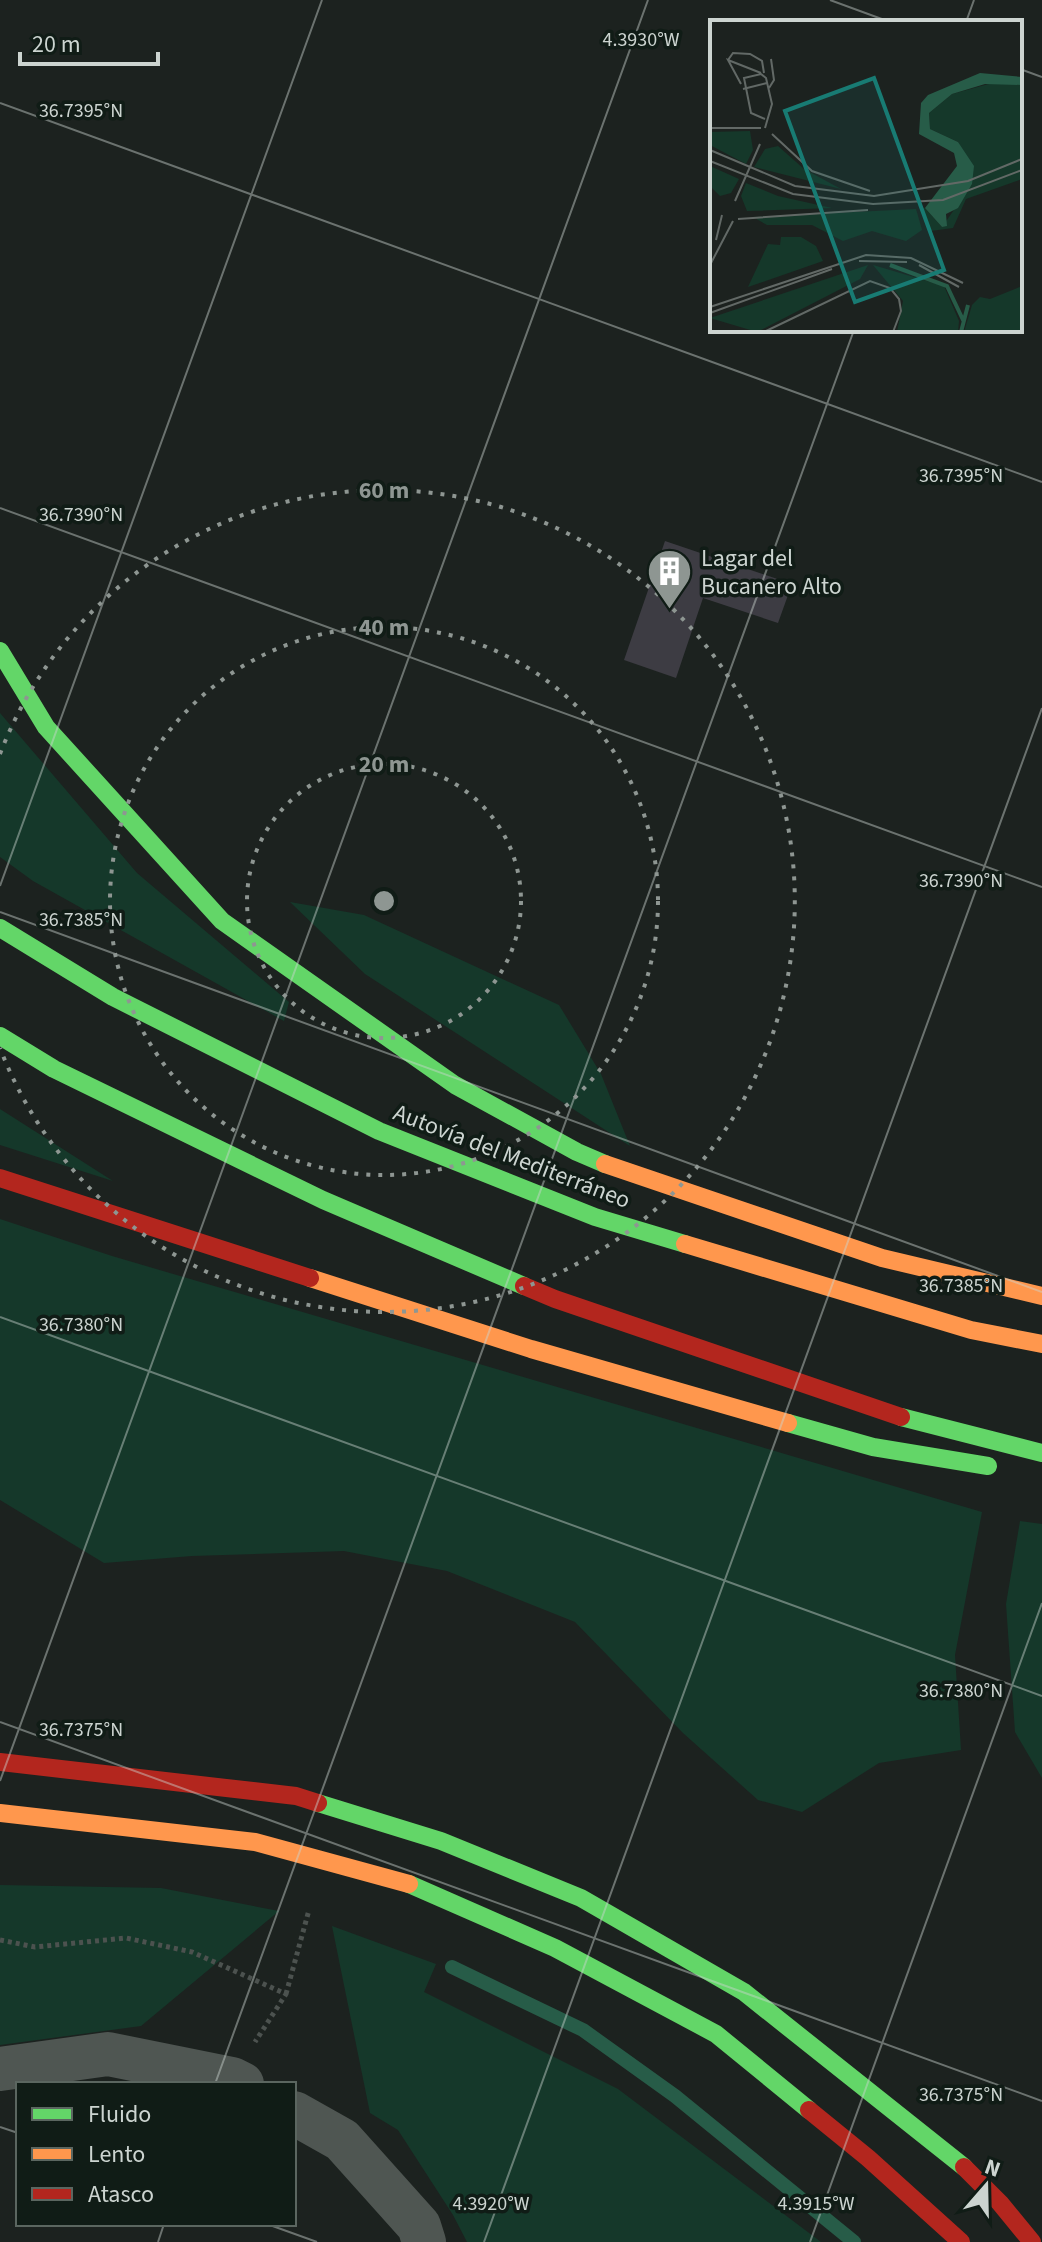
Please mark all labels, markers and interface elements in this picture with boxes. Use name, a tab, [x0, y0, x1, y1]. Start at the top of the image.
scale bar	[20, 16, 158, 66]
inset map	[710, 20, 1022, 332]
text: 4.3930°W	[602, 26, 680, 54]
text: 20 m	[32, 27, 81, 62]
text: 36.7395°N	[39, 97, 123, 125]
text: 36.7395°N	[919, 462, 1003, 490]
text: 60 m	[359, 473, 409, 508]
text: 36.7390°N	[39, 501, 123, 529]
place label: Lagar del Bucanero Alto	[701, 541, 842, 604]
building icon: Lagar del Bucanero Alto	[646, 548, 694, 611]
text: 40 m	[359, 610, 409, 645]
text: 20 m	[359, 747, 409, 782]
text: 36.7390°N	[919, 867, 1003, 895]
centre of rings	[370, 887, 398, 915]
text: 36.7385°N	[39, 906, 123, 934]
street label: Autovía del Mediterráneo	[388, 1095, 635, 1218]
text: 36.7385°N	[919, 1272, 1003, 1300]
text: 36.7380°N	[39, 1311, 123, 1339]
text: 36.7380°N	[919, 1677, 1003, 1705]
text: 36.7375°N	[39, 1716, 123, 1744]
text: 36.7375°N	[919, 2081, 1003, 2109]
legend	[16, 2082, 296, 2226]
text: Fluido	[88, 2097, 151, 2132]
text: Lento	[88, 2137, 145, 2172]
north arrow	[946, 2146, 1026, 2226]
text: N	[980, 2151, 1005, 2186]
text: Atasco	[88, 2177, 154, 2212]
text: 4.3920°W	[452, 2190, 530, 2218]
text: 4.3915°W	[777, 2190, 855, 2218]

